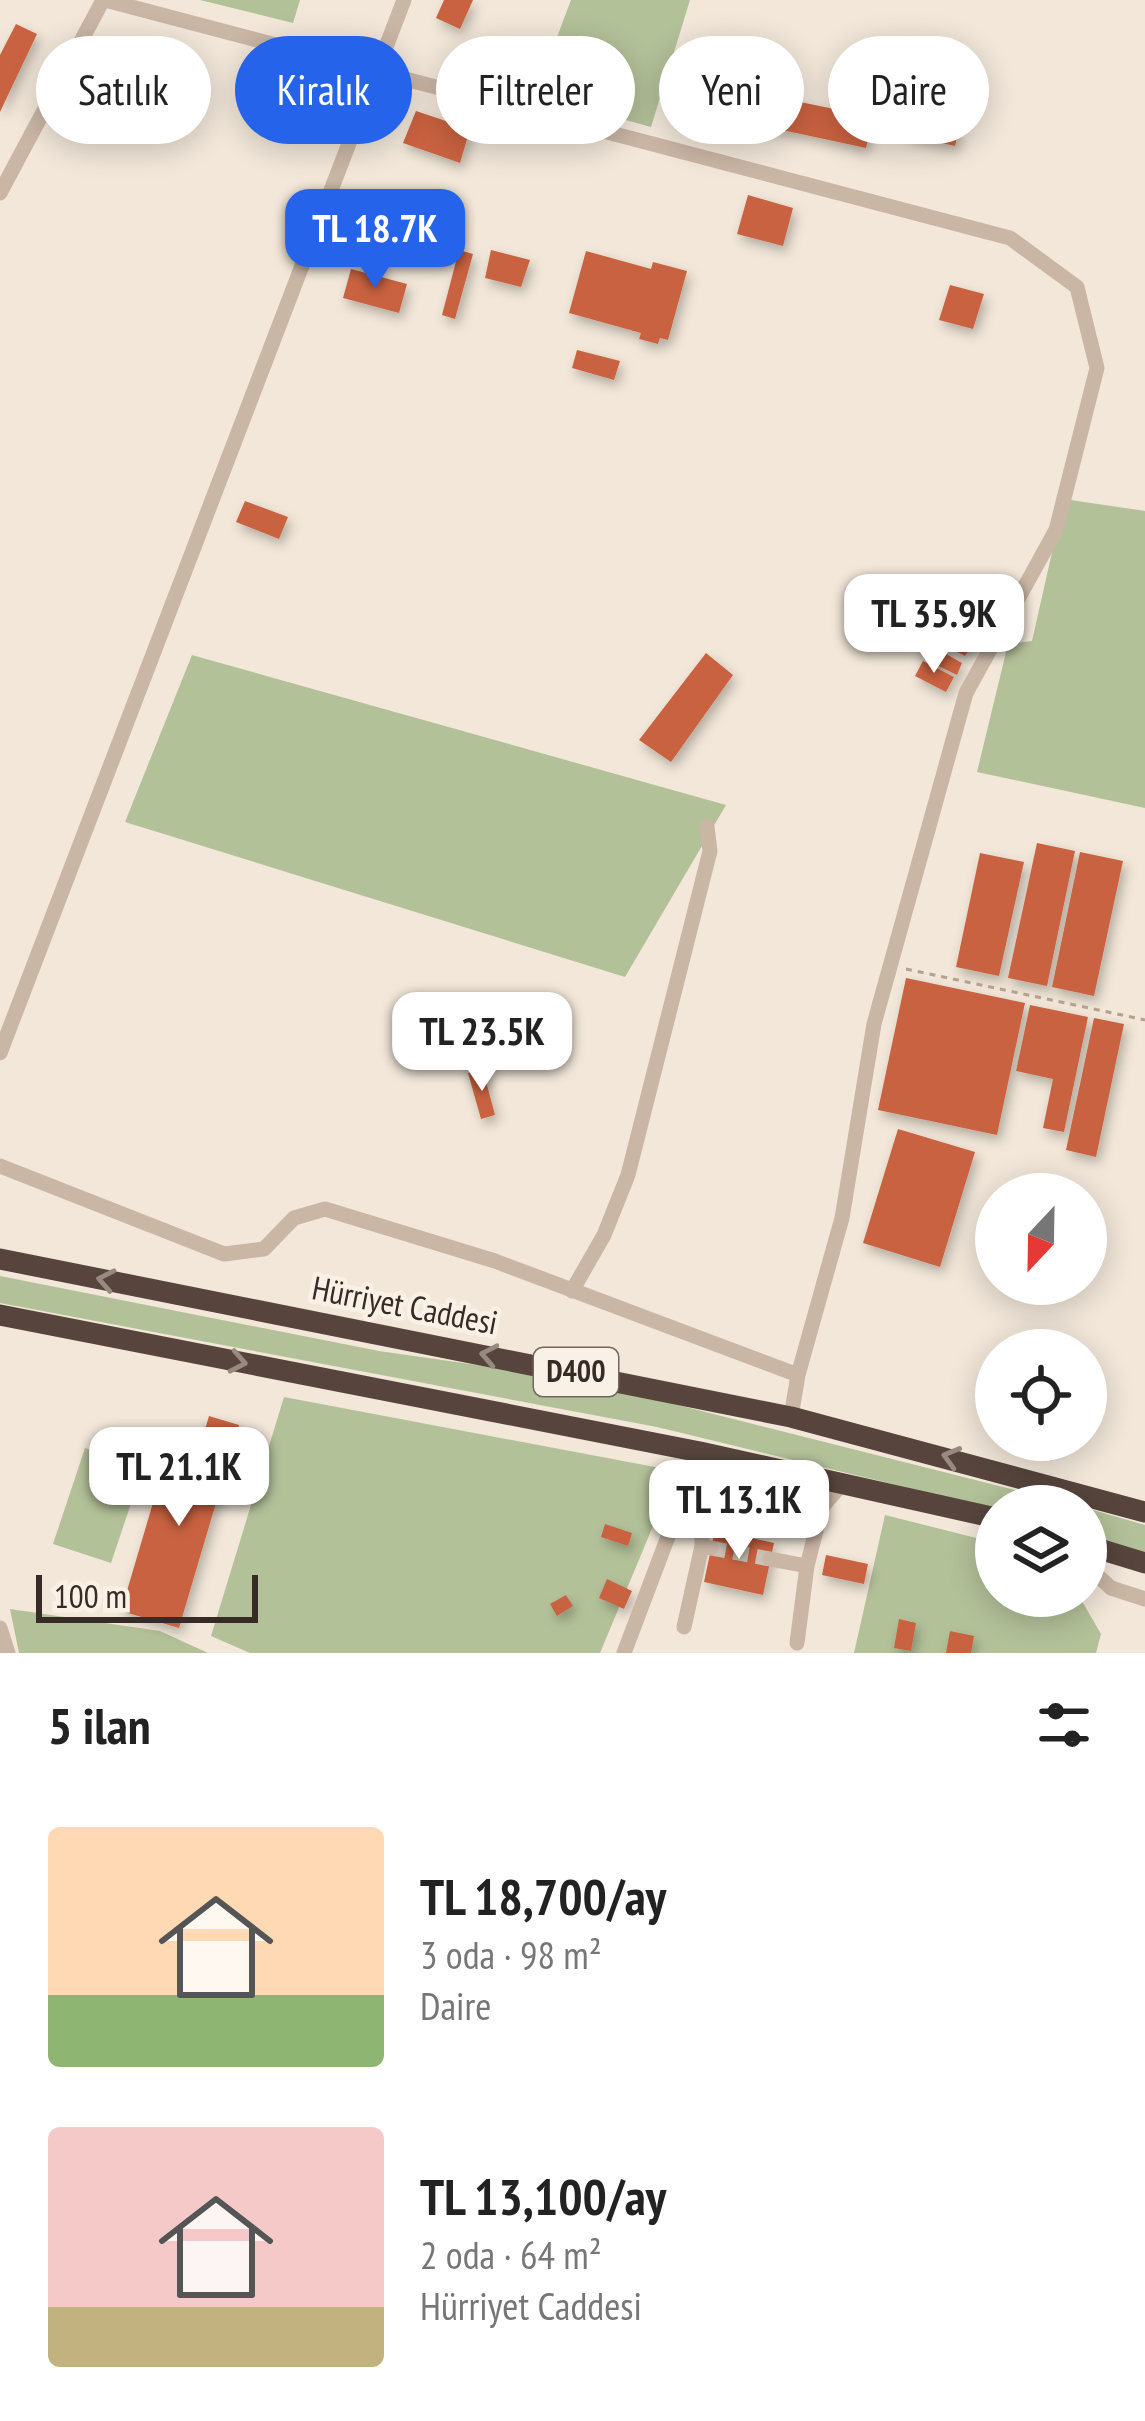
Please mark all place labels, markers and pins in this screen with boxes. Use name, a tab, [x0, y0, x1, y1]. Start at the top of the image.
pin: TL 18.7K	[251, 189, 499, 291]
pin: TL 35.9K	[810, 574, 1058, 676]
pin: TL 23.5K	[358, 992, 606, 1094]
pin: TL 21.1K	[55, 1427, 303, 1529]
pin: TL 13.1K	[615, 1460, 863, 1562]

